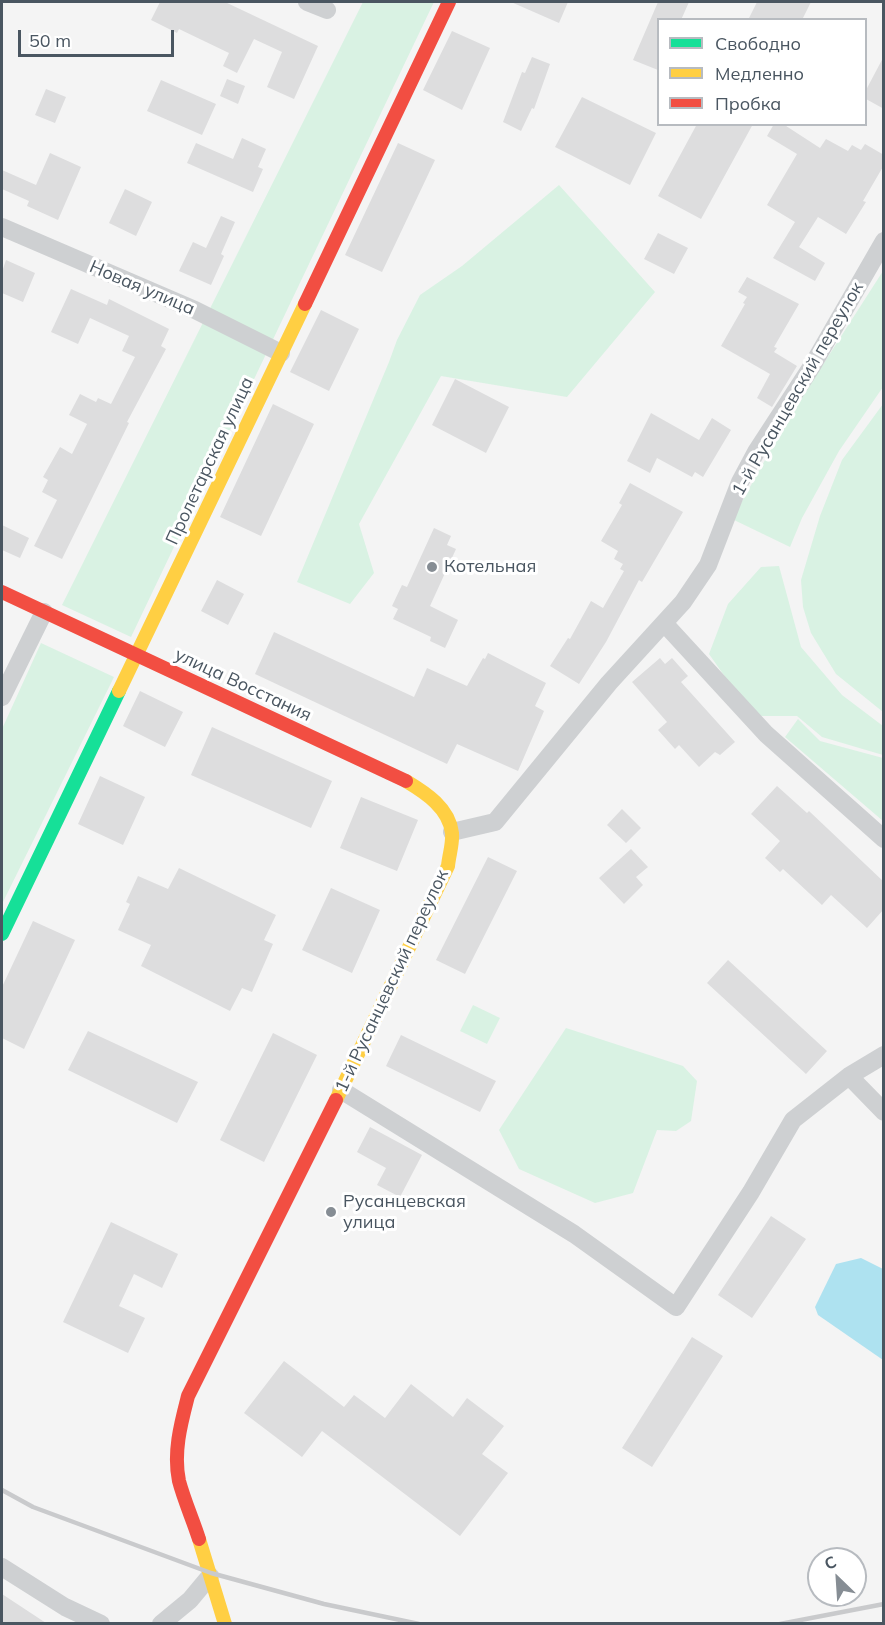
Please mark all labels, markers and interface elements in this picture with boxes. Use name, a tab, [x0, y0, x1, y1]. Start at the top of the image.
scale bar	[21, 18, 177, 56]
legend	[657, 18, 867, 126]
text: 50 m	[29, 29, 71, 52]
text: Свободно	[715, 32, 801, 55]
text: Медленно	[715, 62, 804, 85]
text: Пробка	[715, 92, 781, 115]
street label: Новая улица	[86, 256, 198, 320]
street label: 1-й Русанцевский переулок	[728, 278, 868, 500]
street label: Пролетарская улица	[162, 374, 258, 548]
place label: Котельная	[444, 556, 536, 578]
marker: Котельная	[425, 560, 439, 574]
street label: улица Восстания	[171, 644, 315, 726]
street label: 1-й Русанцевский переулок	[331, 866, 453, 1096]
place label: Русанцевская улица	[343, 1191, 466, 1234]
marker: Русанцевская улица	[324, 1205, 338, 1219]
north arrow	[807, 1547, 867, 1607]
text: С	[821, 1551, 839, 1574]

